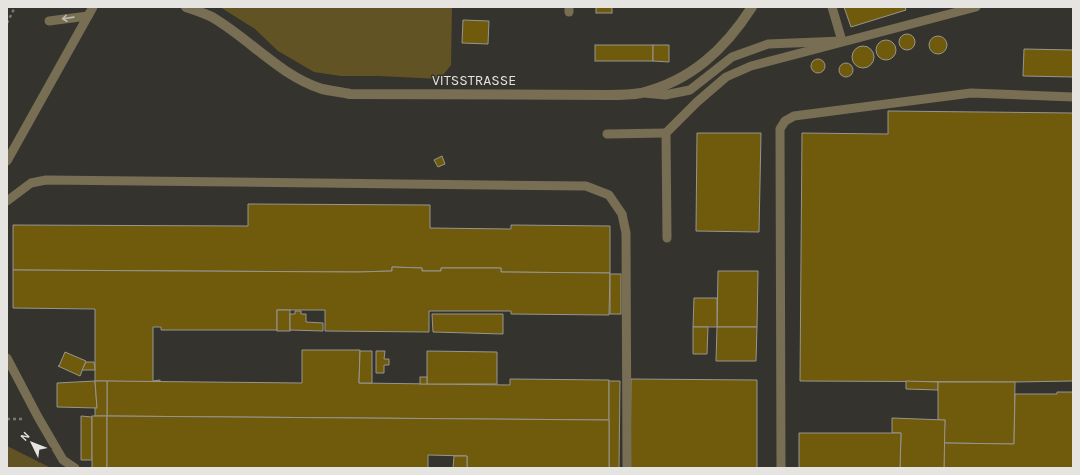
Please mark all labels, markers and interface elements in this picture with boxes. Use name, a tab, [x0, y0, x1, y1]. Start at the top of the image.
one-way arrow	[62, 14, 75, 22]
street label: VITSSTRASSE	[432, 72, 516, 89]
north arrow	[12, 423, 52, 463]
text: N	[18, 429, 32, 444]

